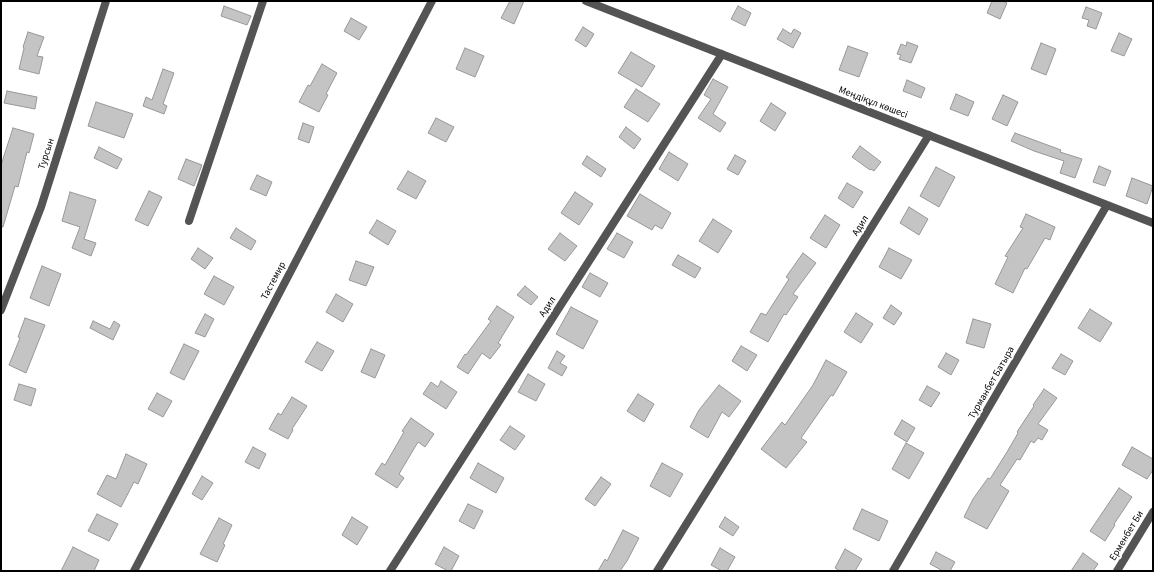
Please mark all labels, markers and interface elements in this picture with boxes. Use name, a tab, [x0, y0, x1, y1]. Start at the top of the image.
street label: Меңдіқұл көшесі	[837, 84, 909, 122]
street label: Турсын	[36, 137, 58, 171]
street label: Адил	[850, 214, 872, 238]
street label: Тастемир	[259, 260, 289, 302]
street label: Адил	[537, 295, 559, 319]
street label: Турманбет Батыра	[966, 345, 1018, 421]
street label: Ерменбет Би	[1107, 509, 1147, 563]

